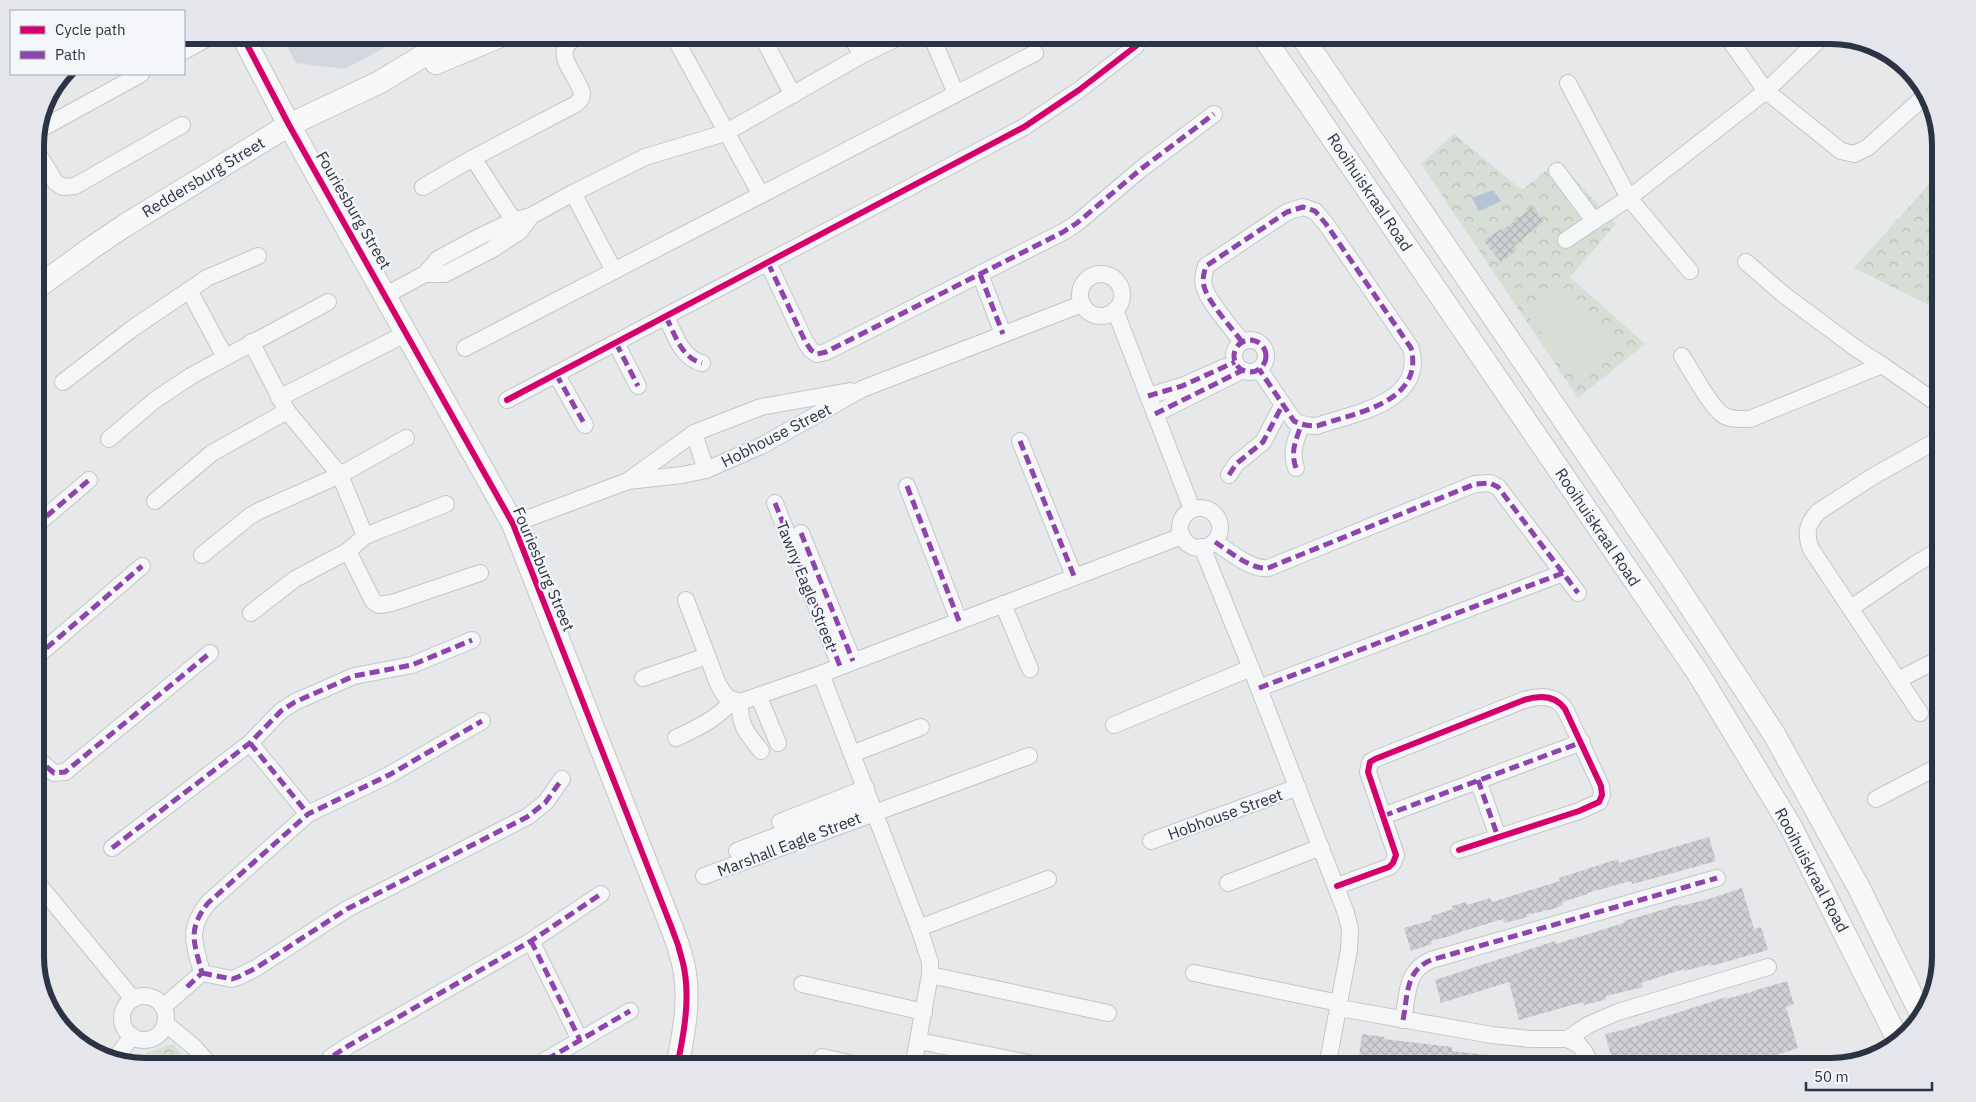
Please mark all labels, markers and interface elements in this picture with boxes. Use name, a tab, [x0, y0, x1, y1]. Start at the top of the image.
legend	[10, 10, 185, 75]
text: Cycle path	[55, 20, 126, 39]
text: Path	[55, 45, 86, 64]
street label: Rooihuiskraal Road	[1323, 129, 1417, 255]
street label: Reddersburg Street	[138, 132, 268, 222]
street label: Fouriesburg Street	[312, 147, 396, 273]
street label: Hobhouse Street	[718, 399, 834, 471]
street label: Rooihuiskraal Road	[1551, 464, 1645, 590]
street label: Fouriesburg Street	[509, 504, 579, 634]
street label: Tawny Eagle Street	[772, 518, 842, 652]
street label: Hobhouse Street	[1165, 784, 1285, 844]
street label: Rooihuiskraal Road	[1771, 804, 1853, 936]
street label: Marshall Eagle Street	[714, 807, 864, 881]
scale bar	[1806, 1060, 1932, 1092]
text: 50 m	[1814, 1067, 1849, 1086]

